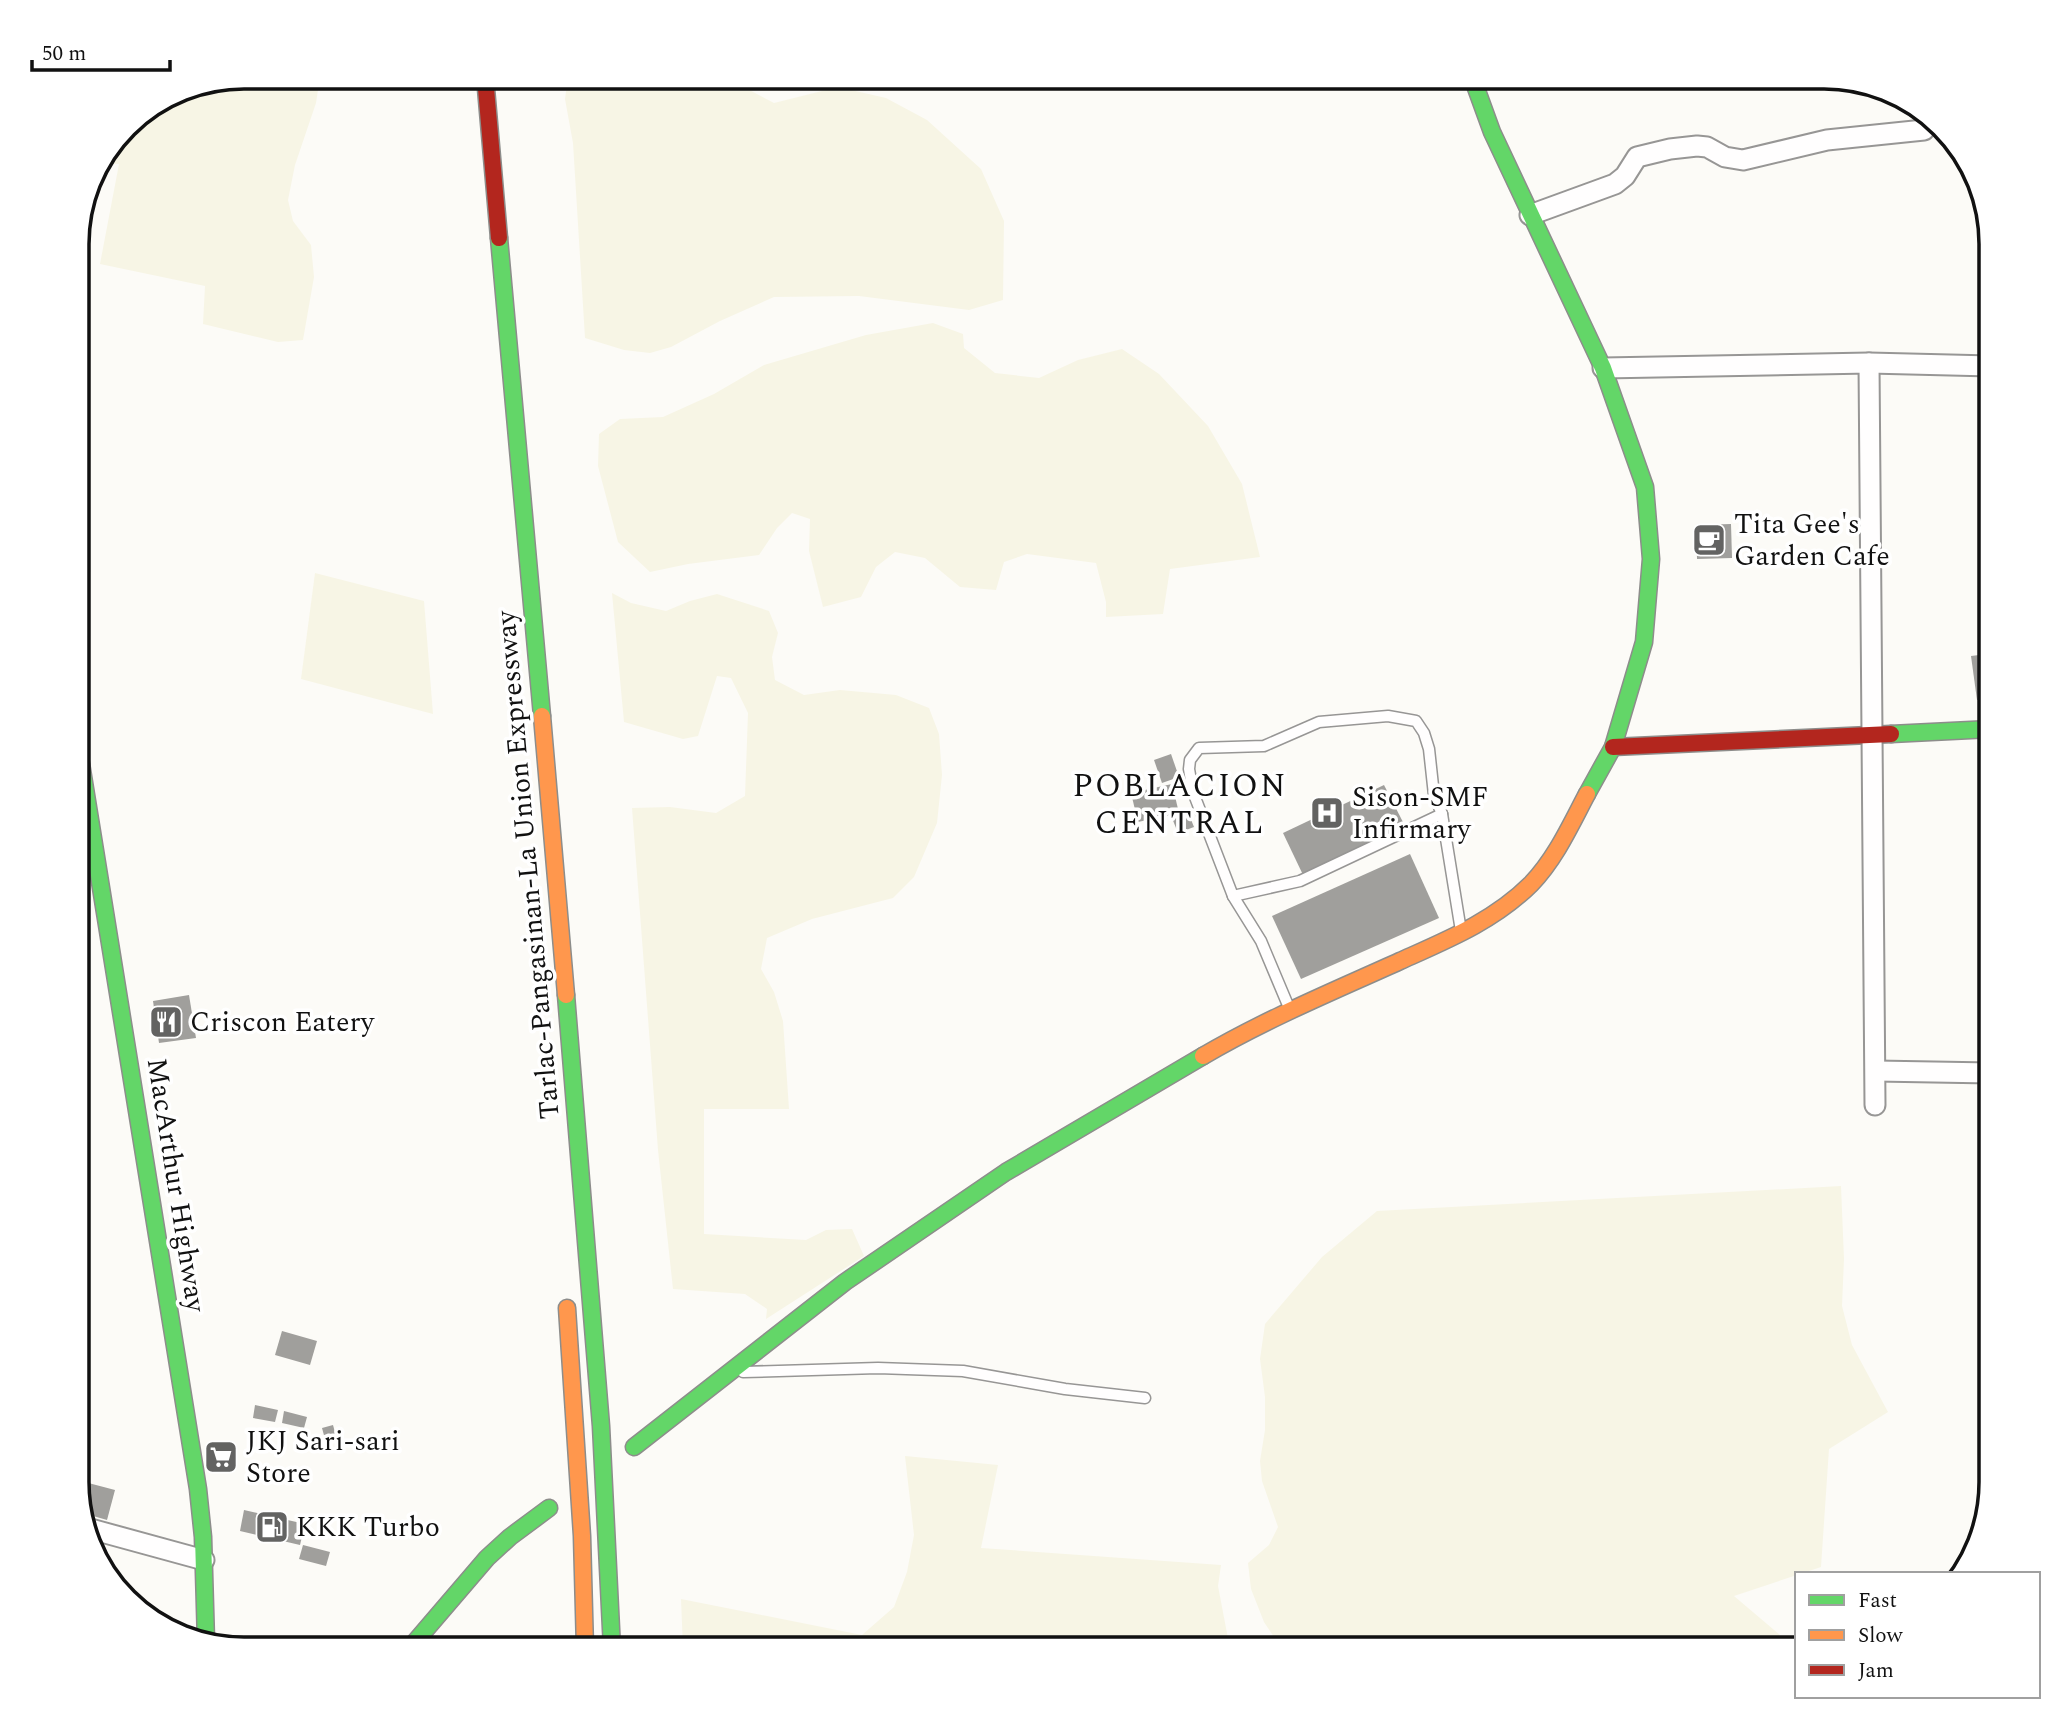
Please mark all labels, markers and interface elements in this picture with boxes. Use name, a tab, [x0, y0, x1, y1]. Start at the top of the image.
scale bar	[32, 28, 170, 72]
text: 50 m	[42, 38, 86, 70]
place label: Tita Gee's Garden Cafe	[1734, 503, 1890, 578]
cafe icon: Tita Gee's Garden Cafe	[1690, 521, 1728, 559]
street label: Tarlac-Pangasinan-La Union Expressway	[484, 607, 572, 1121]
district label: POBLACION CENTRAL	[1072, 762, 1288, 848]
place label: Sison-SMF Infirmary	[1352, 776, 1489, 851]
hospital icon: Sison-SMF Infirmary	[1308, 794, 1346, 832]
place label: Criscon Eatery	[190, 1001, 376, 1044]
restaurant icon: Criscon Eatery	[147, 1003, 185, 1041]
street label: MacArthur Highway	[135, 1055, 218, 1317]
place label: JKJ Sari-sari Store	[246, 1420, 400, 1495]
supermarket icon: JKJ Sari-sari Store	[202, 1438, 240, 1476]
place label: KKK Turbo	[296, 1506, 440, 1549]
fuel station icon: KKK Turbo	[253, 1508, 291, 1546]
legend	[1795, 1572, 2040, 1698]
text: Fast	[1858, 1585, 1897, 1617]
text: Slow	[1858, 1620, 1904, 1652]
text: Jam	[1858, 1655, 1894, 1687]

